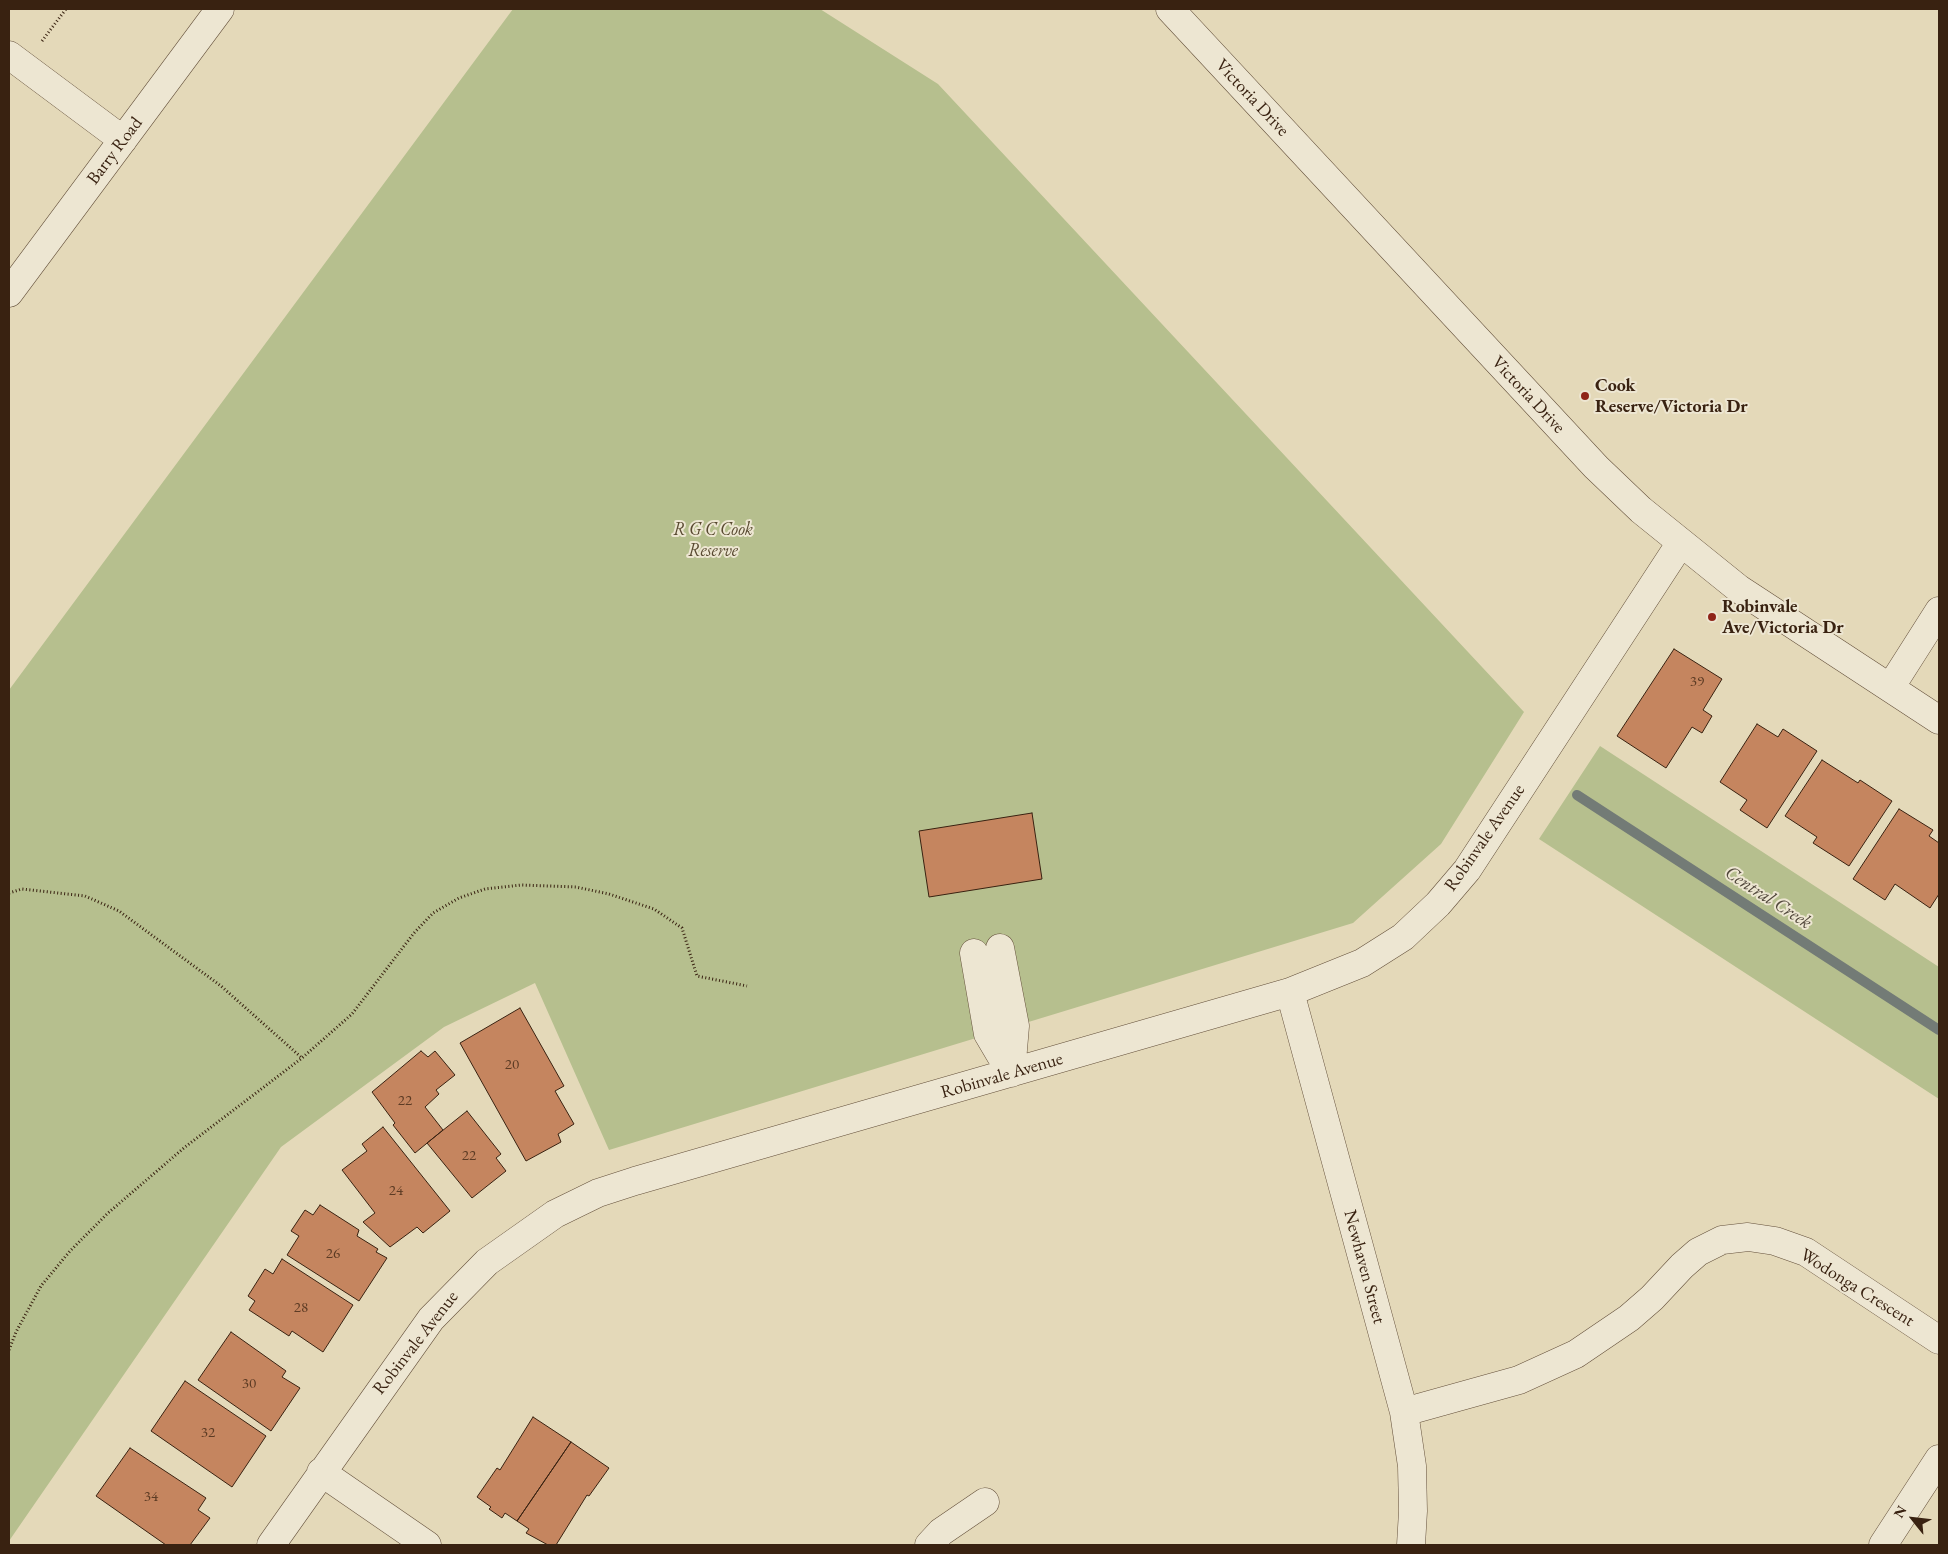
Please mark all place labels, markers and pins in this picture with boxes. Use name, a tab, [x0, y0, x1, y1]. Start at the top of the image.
place label: Cook Reserve/Victoria Dr	[1595, 375, 1748, 418]
marker: Cook Reserve/Victoria Dr	[1579, 390, 1591, 402]
place label: Robinvale Ave/Victoria Dr	[1722, 596, 1844, 638]
marker: Robinvale Ave/Victoria Dr	[1706, 611, 1718, 623]

